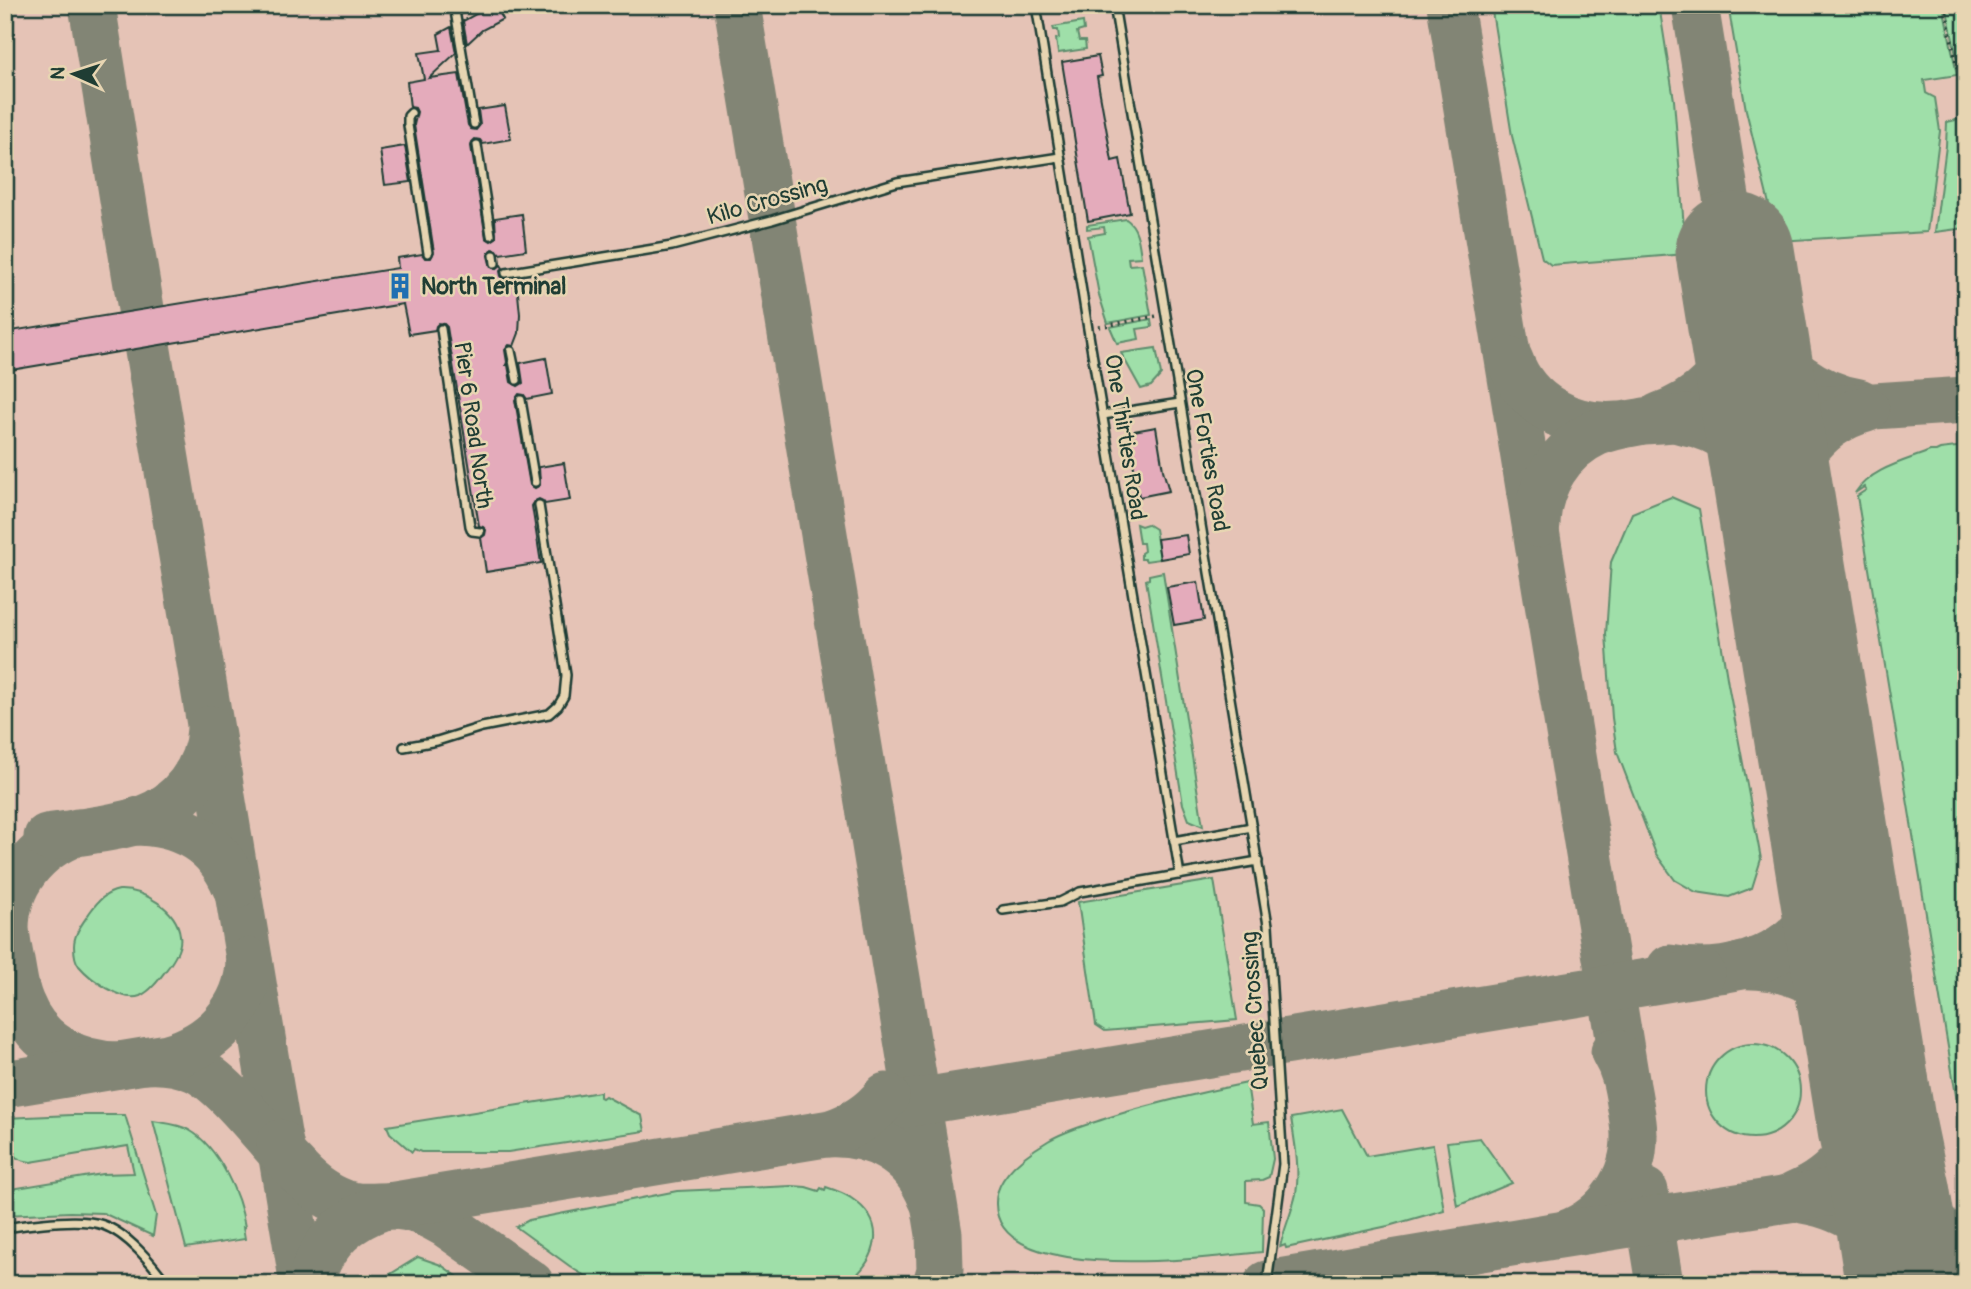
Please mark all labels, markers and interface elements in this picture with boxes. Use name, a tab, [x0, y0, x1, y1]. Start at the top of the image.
north arrow	[38, 38, 108, 108]
text: N	[46, 66, 70, 80]
street label: Kilo Crossing	[703, 169, 831, 232]
building icon: North Terminal	[385, 271, 415, 301]
place label: North Terminal	[421, 272, 567, 301]
street label: Pier 6 Road North	[447, 340, 500, 511]
street label: One Thirties Road	[1098, 352, 1153, 522]
street label: One Forties Road	[1179, 366, 1236, 534]
street label: Quebec Crossing	[1234, 930, 1275, 1092]

